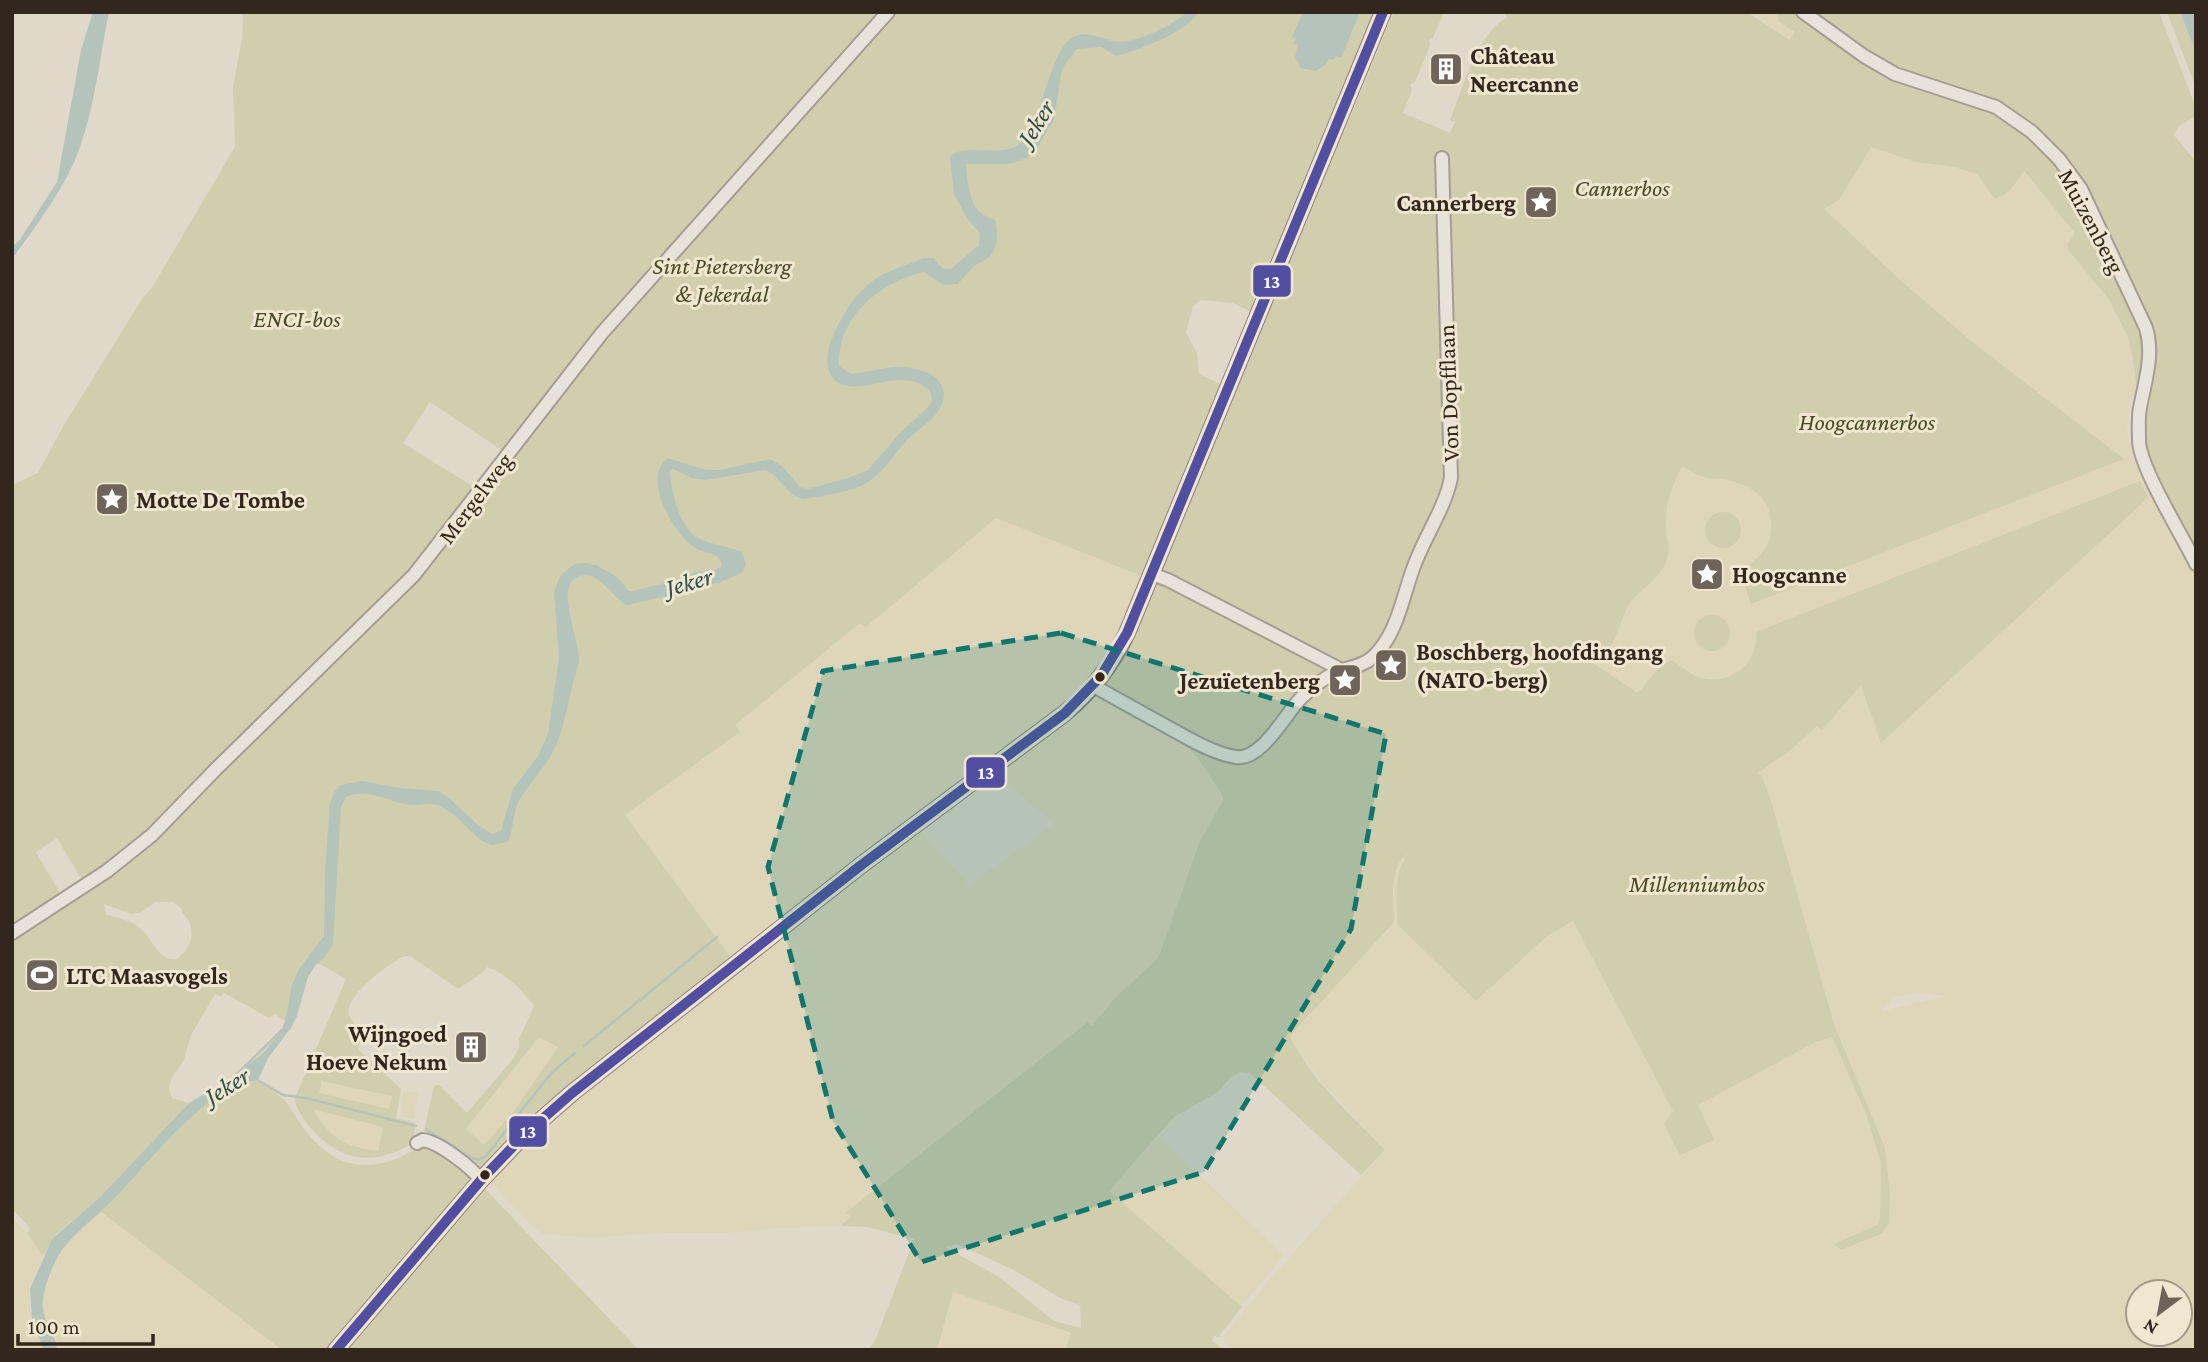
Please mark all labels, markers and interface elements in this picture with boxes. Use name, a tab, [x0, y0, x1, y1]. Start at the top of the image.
place label: Château Neercanne	[1470, 42, 1579, 97]
building icon: Château Neercanne	[1427, 50, 1465, 88]
water label: Jeker	[1009, 94, 1061, 154]
street label: Muizenberg	[2053, 164, 2131, 279]
park label: Cannerbos	[1574, 174, 1670, 201]
place icon: Cannerberg	[1522, 183, 1560, 221]
place label: Cannerberg	[1396, 189, 1516, 216]
park label: Sint Pietersberg & Jekerdal	[652, 252, 793, 307]
line badge: 13	[1252, 264, 1292, 298]
text: 13	[1264, 271, 1280, 292]
park label: ENCI-bos	[253, 305, 341, 332]
street label: Von Dopfflaan	[1432, 324, 1464, 462]
park label: Hoogcannerbos	[1799, 408, 1936, 435]
street label: Mergelweg	[432, 447, 518, 549]
place icon: Motte De Tombe	[93, 480, 131, 518]
place label: Motte De Tombe	[136, 486, 305, 513]
place icon: Hoogcanne	[1688, 555, 1726, 593]
water label: Jeker	[658, 561, 717, 604]
place label: Hoogcanne	[1732, 561, 1847, 588]
place label: Boschberg, hoofdingang (NATO-berg)	[1416, 638, 1663, 694]
place icon: Boschberg, hoofdingang (NATO-berg)	[1372, 646, 1410, 684]
place icon: Jezuïetenberg	[1326, 661, 1364, 699]
place label: Jezuïetenberg	[1176, 667, 1320, 694]
unlabelled marker	[1093, 670, 1107, 684]
line badge: 13	[965, 756, 1006, 789]
text: 13	[978, 762, 994, 783]
park label: Millenniumbos	[1628, 870, 1766, 897]
sports icon: LTC Maasvogels	[23, 956, 61, 994]
place label: LTC Maasvogels	[66, 962, 228, 989]
place label: Wijngoed Hoeve Nekum	[306, 1020, 448, 1075]
building icon: Wijngoed Hoeve Nekum	[452, 1028, 490, 1066]
water label: Jeker	[196, 1061, 256, 1113]
line badge: 13	[508, 1115, 548, 1148]
text: 13	[520, 1121, 536, 1142]
unlabelled marker	[478, 1168, 492, 1182]
north arrow	[2124, 1278, 2194, 1348]
scale bar	[18, 1302, 152, 1346]
text: 100 m	[28, 1315, 80, 1339]
text: N	[2139, 1315, 2161, 1339]

